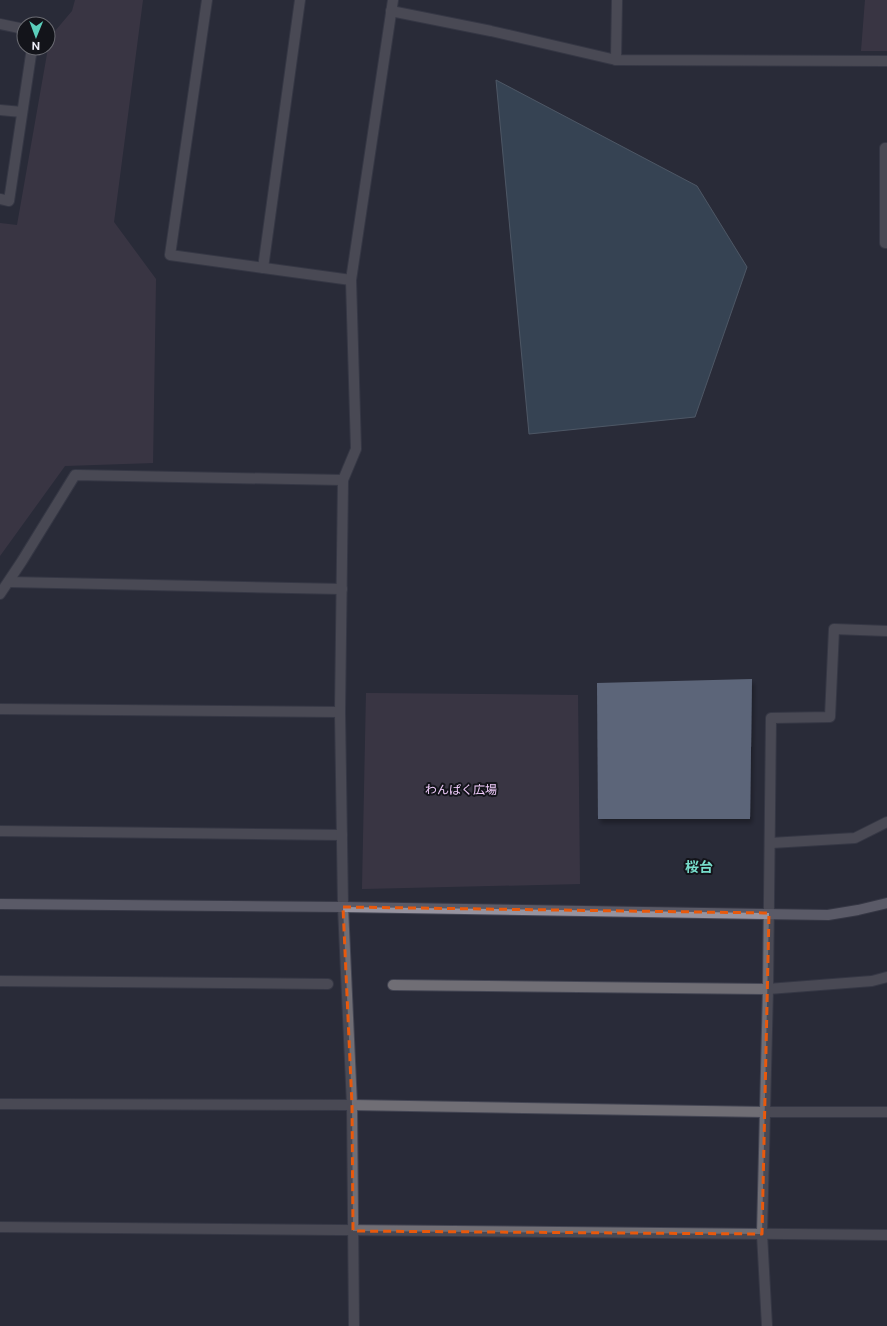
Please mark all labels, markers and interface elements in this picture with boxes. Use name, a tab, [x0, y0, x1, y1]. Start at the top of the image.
north arrow	[16, 16, 56, 56]
text: N	[31, 40, 40, 52]
park label: わんぱく広場	[425, 783, 497, 797]
district label: 桜台	[685, 859, 713, 875]

